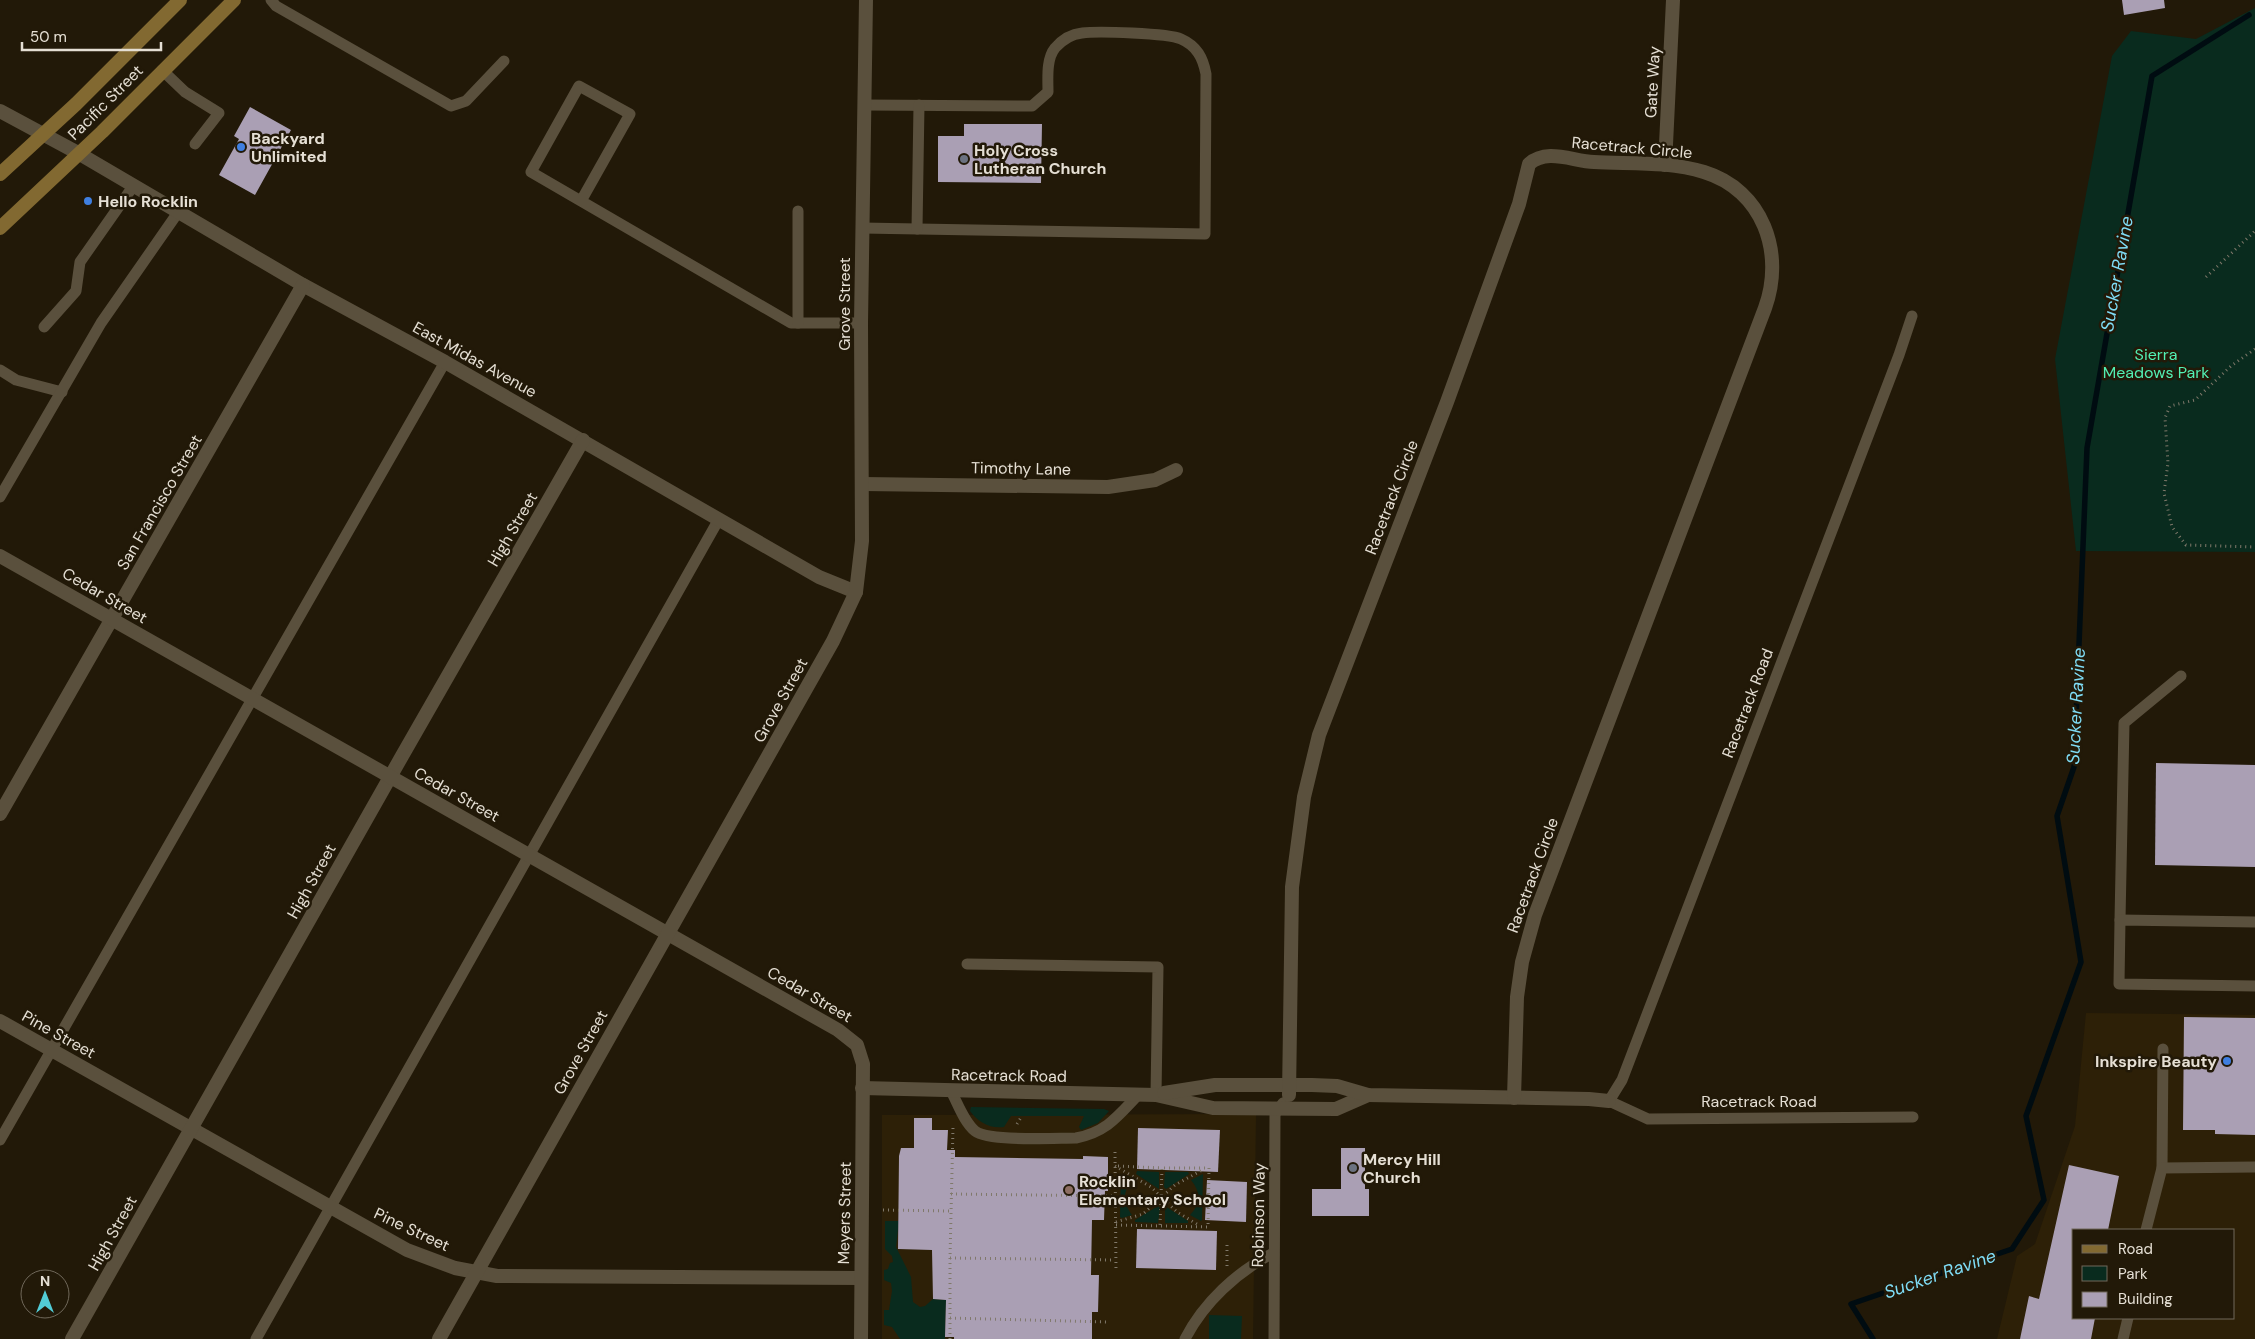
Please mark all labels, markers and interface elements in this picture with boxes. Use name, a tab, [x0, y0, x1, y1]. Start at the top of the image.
scale bar	[22, 20, 161, 52]
text: 50 m	[30, 27, 67, 47]
street label: Gate Way	[1640, 45, 1665, 119]
street label: Pacific Street	[63, 60, 148, 145]
place label: Backyard Unlimited	[251, 128, 327, 167]
street label: Racetrack Circle	[1571, 132, 1693, 163]
place label: Holy Cross Lutheran Church	[974, 140, 1106, 179]
marker: Backyard Unlimited	[235, 141, 247, 153]
marker: Holy Cross Lutheran Church	[958, 153, 970, 165]
place label: Hello Rocklin	[98, 191, 198, 212]
marker: Hello Rocklin	[82, 195, 94, 207]
water label: Sucker Ravine	[2095, 214, 2139, 334]
street label: Grove Street	[834, 257, 855, 351]
street label: East Midas Avenue	[409, 317, 540, 402]
park label: Sierra Meadows Park	[2103, 344, 2209, 383]
street label: San Francisco Street	[112, 431, 207, 574]
street label: Racetrack Circle	[1360, 437, 1423, 557]
street label: Timothy Lane	[971, 457, 1071, 480]
street label: High Street	[483, 488, 542, 570]
street label: Cedar Street	[58, 563, 151, 628]
street label: Racetrack Road	[1717, 645, 1778, 761]
water label: Sucker Ravine	[2061, 647, 2091, 765]
street label: Grove Street	[749, 654, 812, 746]
street label: Cedar Street	[410, 762, 503, 827]
street label: Racetrack Circle	[1502, 815, 1563, 936]
street label: High Street	[282, 840, 341, 922]
street label: Cedar Street	[763, 962, 856, 1027]
street label: Pine Street	[18, 1006, 99, 1063]
street label: Grove Street	[549, 1006, 612, 1098]
place label: Inkspire Beauty	[2095, 1051, 2217, 1072]
marker: Inkspire Beauty	[2221, 1055, 2233, 1067]
street label: Racetrack Road	[951, 1064, 1067, 1087]
street label: Racetrack Road	[1701, 1091, 1817, 1112]
place label: Mercy Hill Church	[1363, 1149, 1441, 1188]
street label: Meyers Street	[833, 1161, 856, 1265]
street label: Robinson Way	[1247, 1162, 1270, 1267]
marker: Mercy Hill Church	[1347, 1162, 1359, 1174]
place label: Rocklin Elementary School	[1079, 1171, 1226, 1210]
marker: Rocklin Elementary School	[1063, 1184, 1075, 1196]
street label: High Street	[83, 1192, 142, 1274]
street label: Pine Street	[371, 1203, 453, 1256]
legend	[2072, 1229, 2235, 1319]
text: Road	[2118, 1239, 2153, 1259]
water label: Sucker Ravine	[1881, 1244, 1999, 1304]
text: Park	[2118, 1264, 2148, 1284]
north arrow	[20, 1269, 70, 1319]
text: N	[40, 1272, 50, 1290]
text: Building	[2118, 1289, 2173, 1309]

